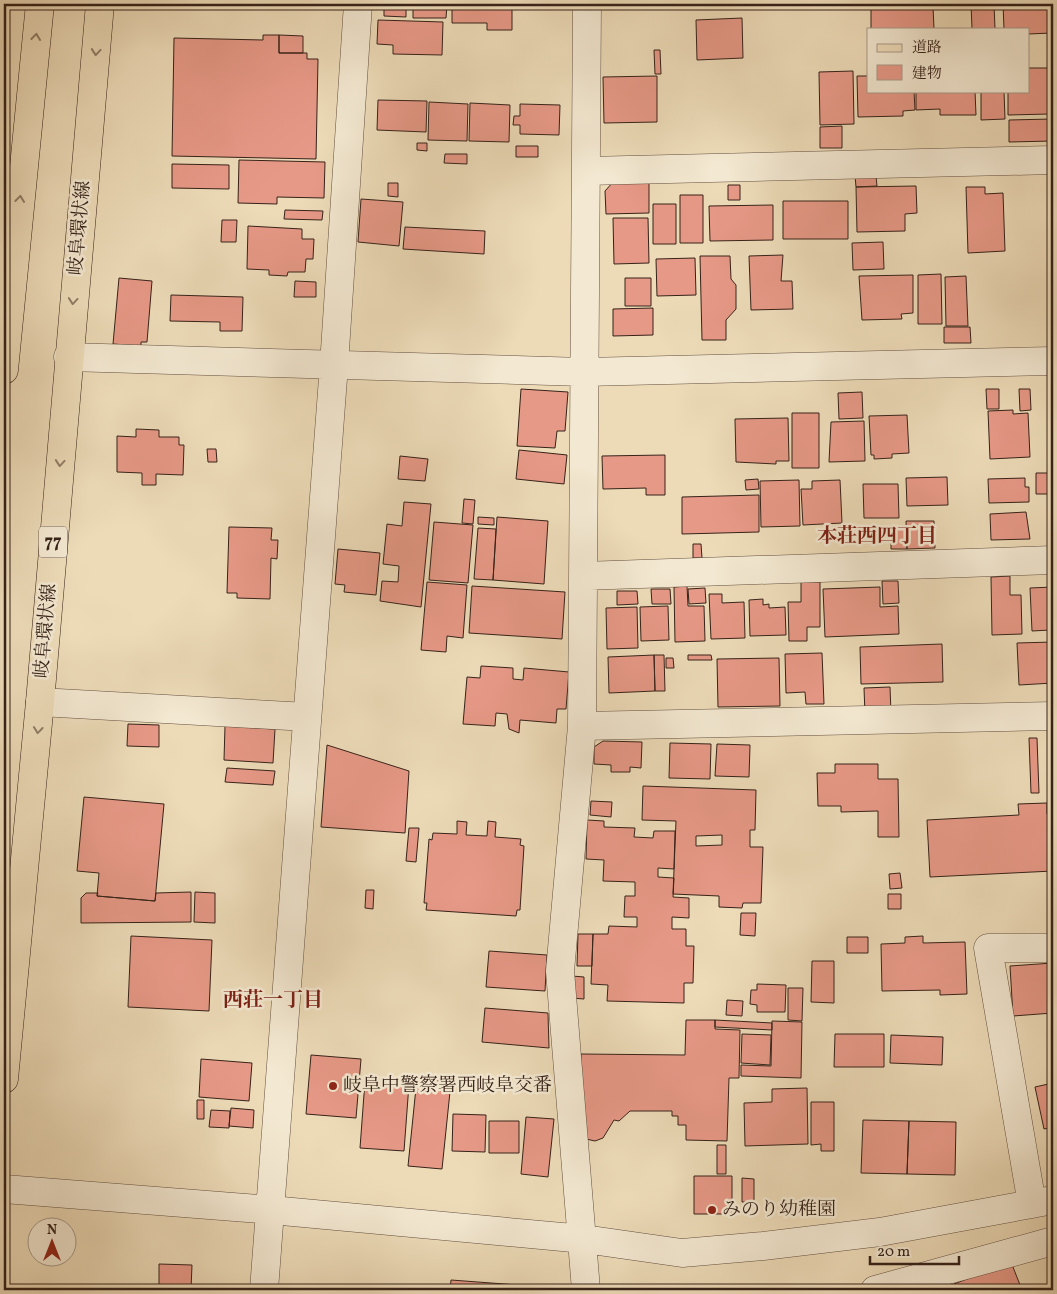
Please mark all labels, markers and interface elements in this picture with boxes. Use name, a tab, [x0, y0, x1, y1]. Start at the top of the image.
legend	[867, 28, 1030, 92]
one-way arrow	[31, 33, 42, 41]
text: 道路	[912, 38, 942, 59]
one-way arrow	[90, 49, 101, 57]
text: 建物	[912, 64, 942, 85]
street label: 岐阜環状線	[63, 180, 97, 276]
one-way arrow	[15, 195, 26, 203]
one-way arrow	[68, 298, 79, 306]
one-way arrow	[54, 460, 65, 468]
district label: 本荘西四丁目	[817, 523, 937, 551]
road number: 77	[39, 526, 67, 558]
street label: 岐阜環状線	[29, 583, 63, 679]
one-way arrow	[33, 726, 44, 734]
district label: 西荘一丁目	[223, 987, 323, 1015]
place label: 岐阜中警察署西岐阜交番	[343, 1073, 552, 1099]
marker: 岐阜中警察署西岐阜交番	[327, 1080, 339, 1092]
place label: みのり幼稚園	[722, 1197, 836, 1223]
marker: みのり幼稚園	[706, 1204, 718, 1216]
north arrow	[28, 1216, 78, 1266]
text: N	[47, 1221, 57, 1240]
scale bar	[870, 1234, 958, 1266]
text: 20 m	[877, 1242, 910, 1263]

